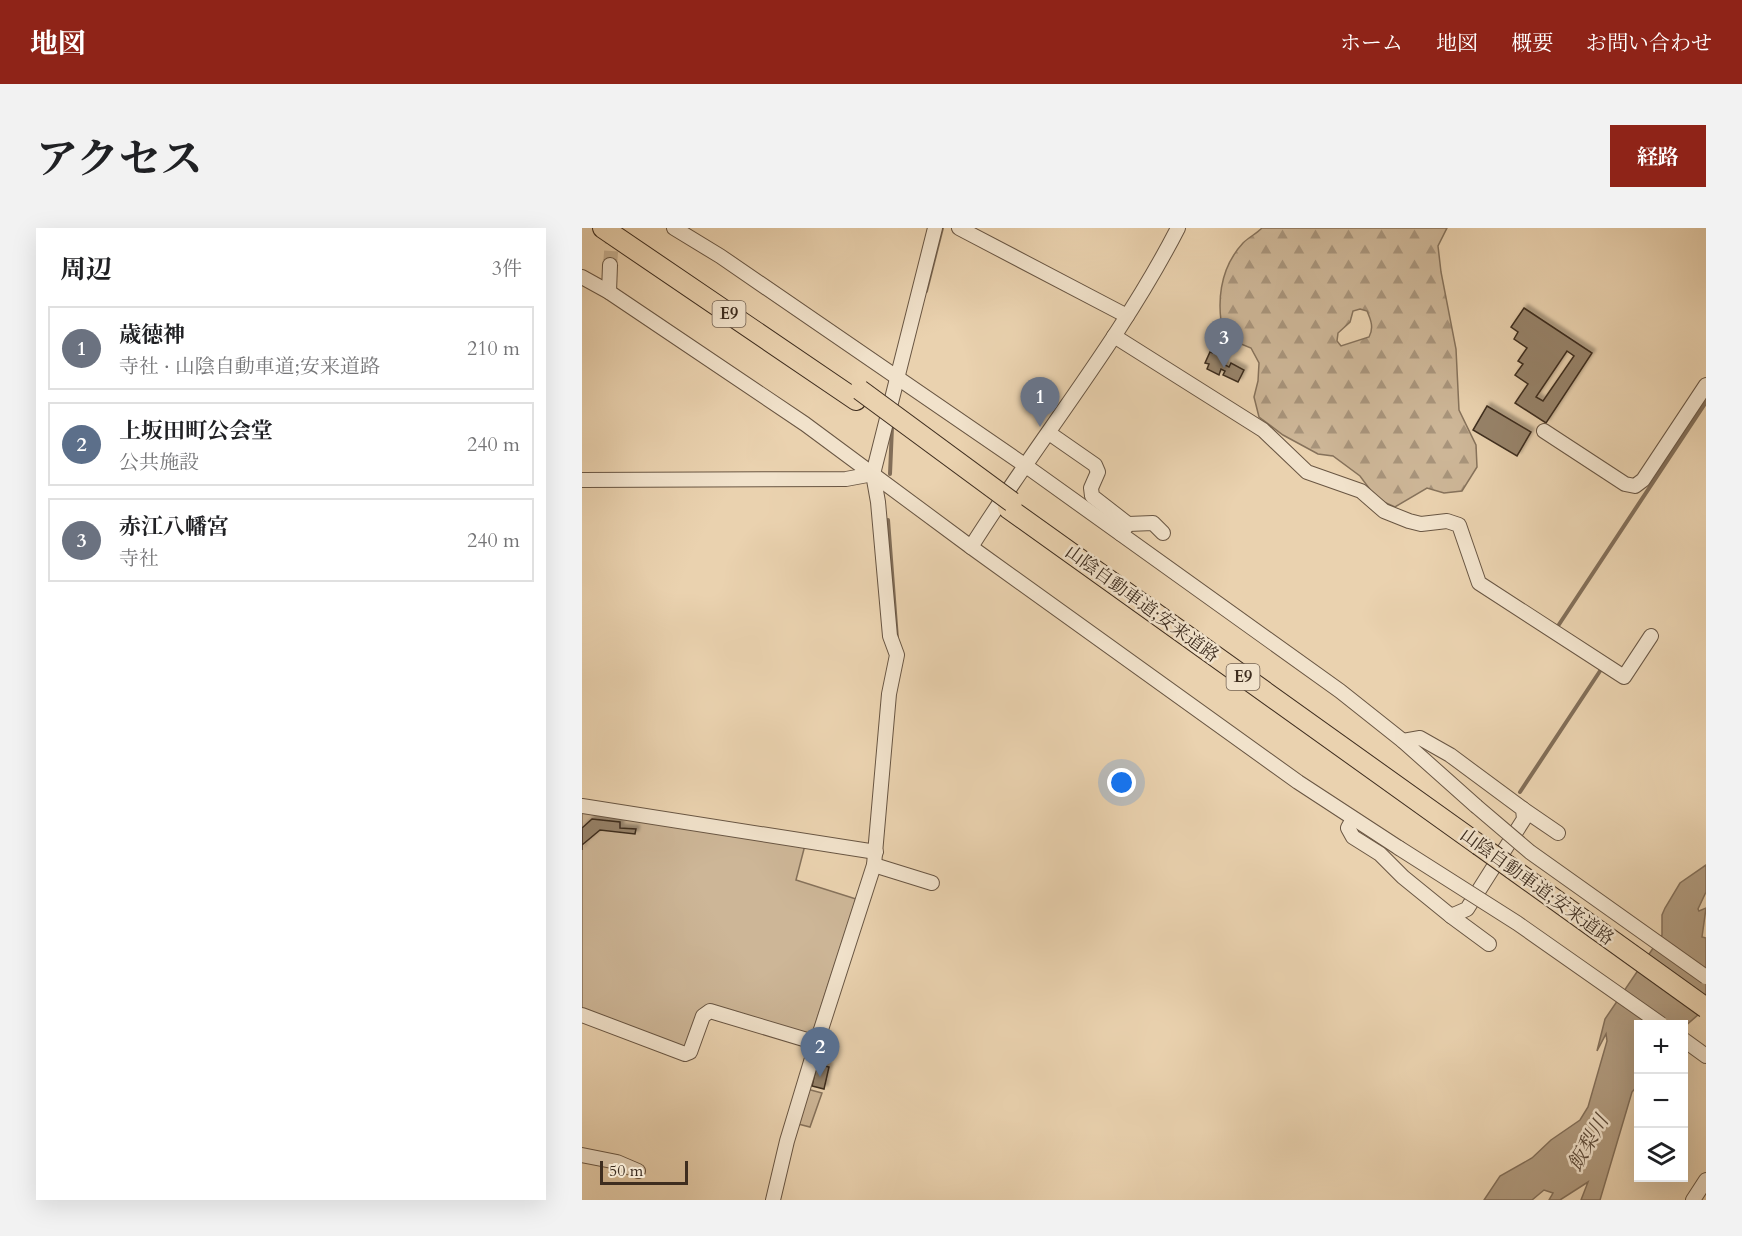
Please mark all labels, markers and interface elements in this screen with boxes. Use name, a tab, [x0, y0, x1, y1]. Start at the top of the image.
text: 地図	[30, 25, 86, 63]
text: ホーム	[1340, 29, 1403, 58]
text: 地図	[1436, 29, 1478, 58]
text: 概要	[1511, 29, 1553, 58]
text: お問い合わせ	[1586, 29, 1712, 58]
button: 経路	[1610, 125, 1706, 187]
text: アクセス	[36, 131, 203, 188]
text: 周辺	[60, 252, 112, 287]
text: 3件	[492, 255, 522, 282]
road number: E9	[712, 301, 746, 327]
pin: 3	[1204, 318, 1244, 368]
text: 歳徳神	[119, 320, 185, 350]
text: 1	[76, 335, 87, 362]
text: 210 m	[467, 335, 520, 362]
text: 寺社 · 山陰自動車道;安来道路	[119, 353, 380, 380]
pin: 1	[1020, 378, 1060, 427]
text: 上坂田町公会堂	[119, 416, 273, 446]
text: 2	[76, 431, 87, 458]
text: 240 m	[467, 431, 520, 458]
text: 公共施設	[119, 449, 199, 476]
text: 赤江八幡宮	[119, 512, 229, 542]
text: 3	[76, 527, 87, 554]
text: 240 m	[467, 527, 520, 554]
street label: 山陰自動車道;安来道路	[1060, 540, 1224, 668]
text: 寺社	[119, 545, 159, 572]
road number: E9	[1226, 664, 1260, 690]
your location	[1107, 768, 1136, 797]
street label: 山陰自動車道;安来道路	[1455, 823, 1619, 951]
map controls	[1634, 1020, 1688, 1182]
button: +	[1634, 1020, 1688, 1074]
pin: 2	[800, 1028, 840, 1077]
button: −	[1634, 1074, 1688, 1128]
water label: 飯梨川	[1561, 1109, 1616, 1176]
button: layers	[1634, 1128, 1688, 1182]
scale bar	[600, 1158, 688, 1186]
text: 50 m	[609, 1160, 643, 1182]

